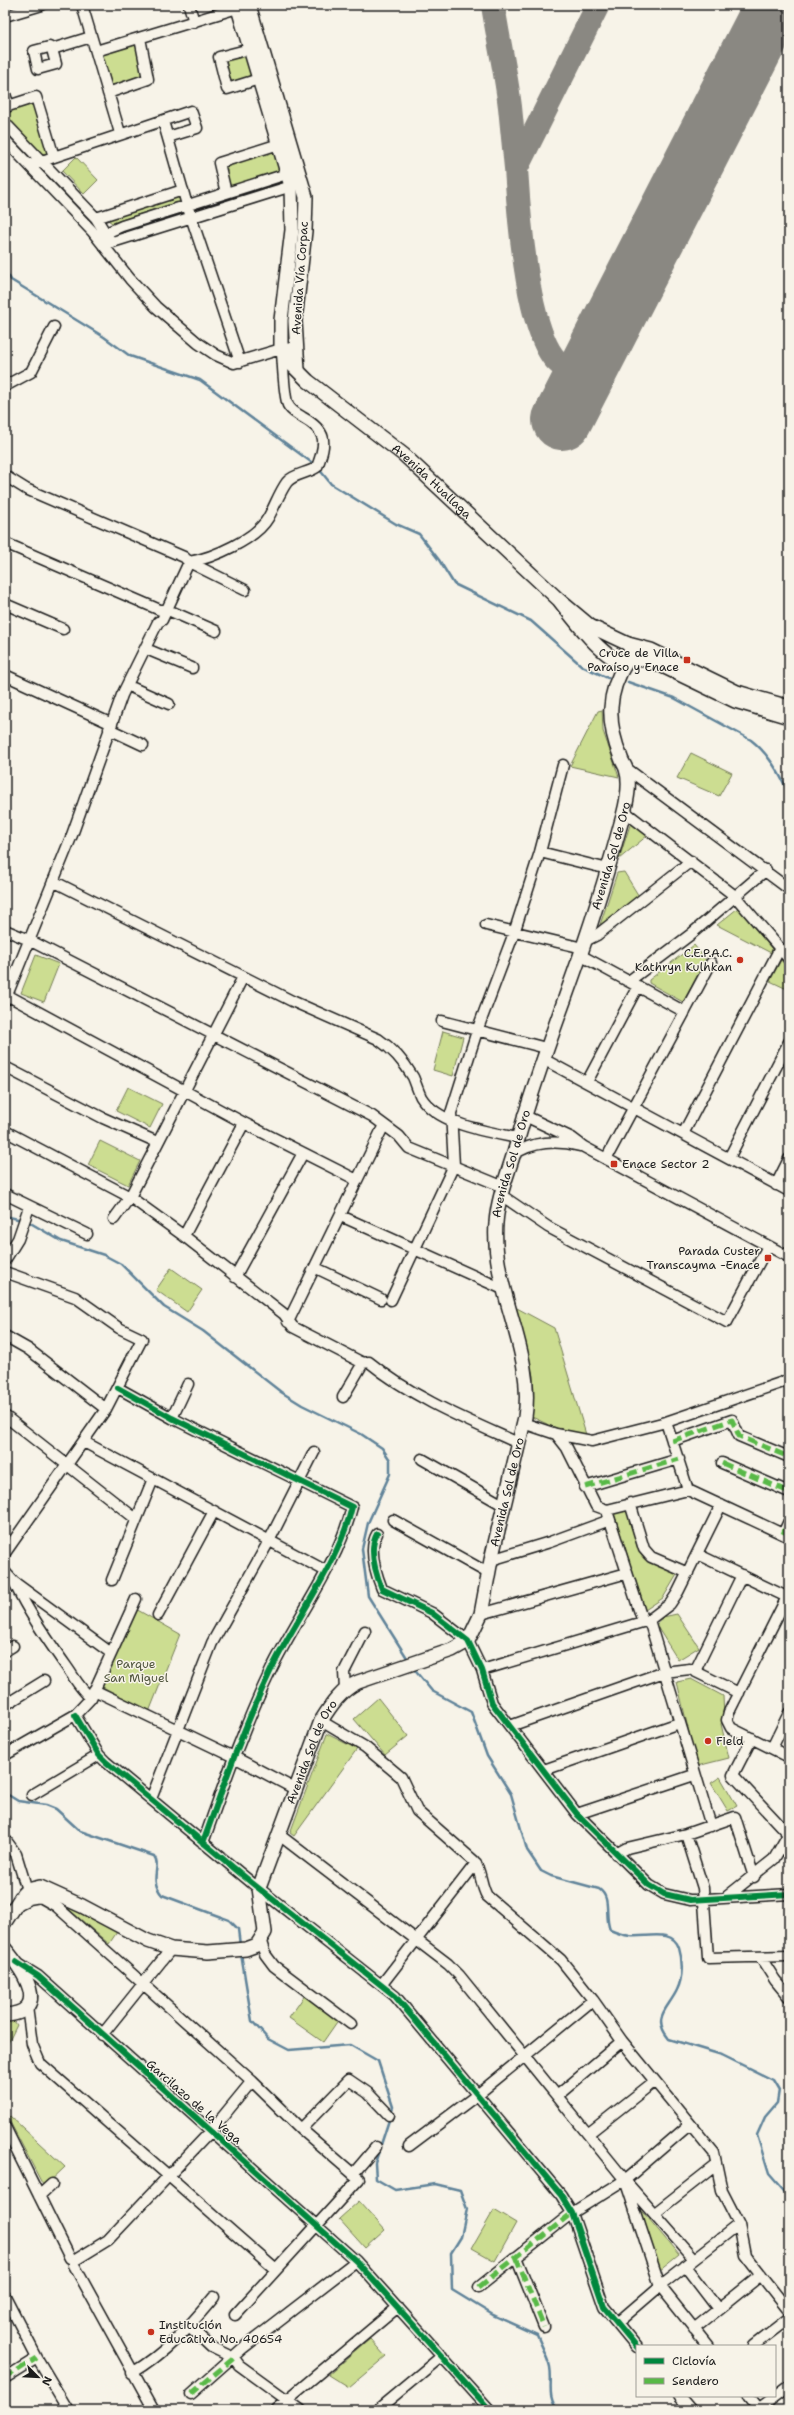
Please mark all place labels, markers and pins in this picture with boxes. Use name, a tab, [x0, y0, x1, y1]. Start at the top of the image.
place label: Cruce de Villa Paraíso y Enace	[587, 645, 680, 675]
marker: Cruce de Villa Paraíso y Enace	[682, 655, 692, 665]
place label: C.E.P.A.C. Kathryn Kulhkan	[635, 945, 732, 975]
marker: C.E.P.A.C. Kathryn Kulhkan	[735, 955, 745, 965]
place label: Enace Sector 2	[622, 1156, 710, 1172]
marker: Enace Sector 2	[609, 1159, 619, 1169]
place label: Parada Custer Transcayma -Enace	[647, 1243, 760, 1273]
marker: Parada Custer Transcayma -Enace	[763, 1253, 773, 1263]
place label: Field	[716, 1733, 744, 1749]
marker: Field	[703, 1736, 713, 1746]
place label: Institución Educativa No. 40654	[159, 2317, 282, 2347]
marker: Institución Educativa No. 40654	[146, 2327, 156, 2337]

